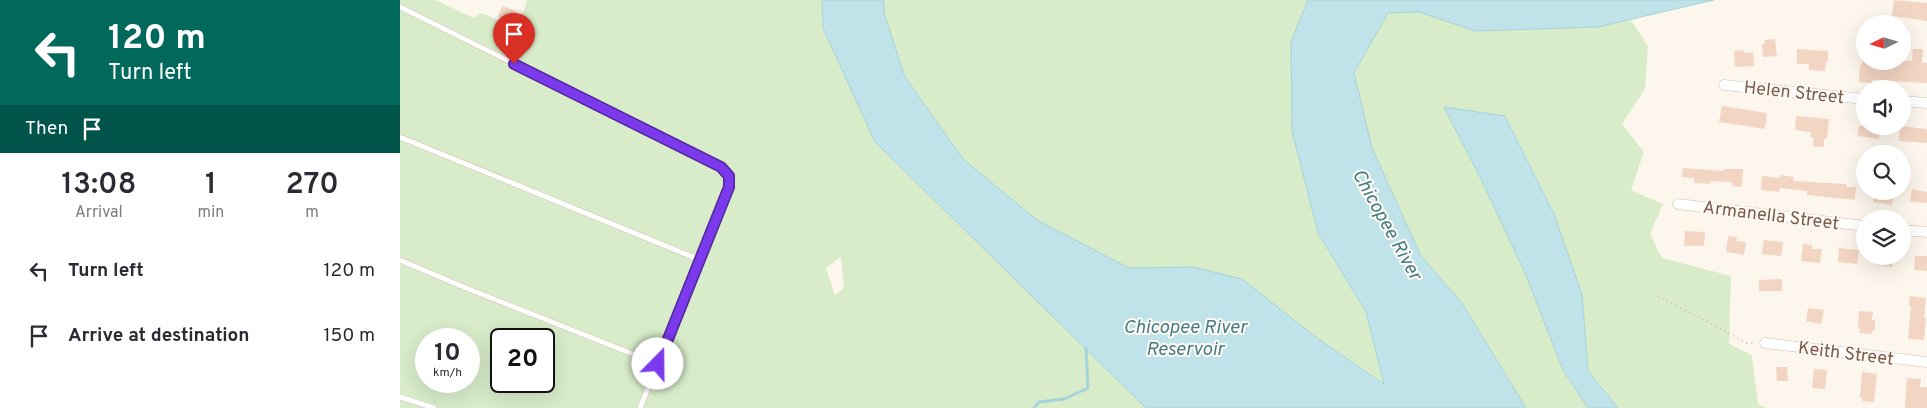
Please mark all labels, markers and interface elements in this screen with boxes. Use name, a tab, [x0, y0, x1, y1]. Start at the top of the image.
pin	[493, 13, 535, 64]
north arrow	[1856, 15, 1911, 70]
map controls	[1856, 15, 1911, 265]
text: 120 m	[108, 17, 206, 61]
icon: left	[25, 20, 90, 85]
icon: arrive	[500, 20, 528, 48]
text: Turn left	[108, 60, 191, 87]
street label: Helen Street	[1743, 77, 1845, 110]
button: sound	[1856, 80, 1911, 135]
icon: arrive	[78, 115, 106, 143]
text: Then	[25, 117, 68, 141]
button: search	[1856, 145, 1911, 200]
water label: Chicopee River	[1346, 165, 1428, 286]
text: 13:08	[61, 167, 136, 204]
text: 1	[205, 167, 217, 204]
text: 270	[285, 167, 339, 204]
street label: Armanella Street	[1701, 197, 1840, 236]
text: Arrival	[75, 203, 123, 223]
text: min	[198, 203, 224, 223]
text: m	[305, 203, 319, 223]
button: layers	[1856, 210, 1911, 265]
icon: left	[25, 257, 53, 285]
text: Turn left	[68, 259, 144, 283]
text: 120 m	[324, 259, 375, 283]
water label: Chicopee River Reservoir	[1123, 316, 1248, 362]
icon: arrive	[25, 322, 53, 350]
text: Arrive at destination	[68, 324, 249, 348]
text: 150 m	[323, 324, 375, 348]
speed limit sign: 20	[490, 328, 555, 393]
position arrow	[631, 337, 683, 389]
street label: Keith Street	[1797, 337, 1895, 372]
text: 10	[434, 338, 461, 370]
text: km/h	[433, 365, 462, 381]

